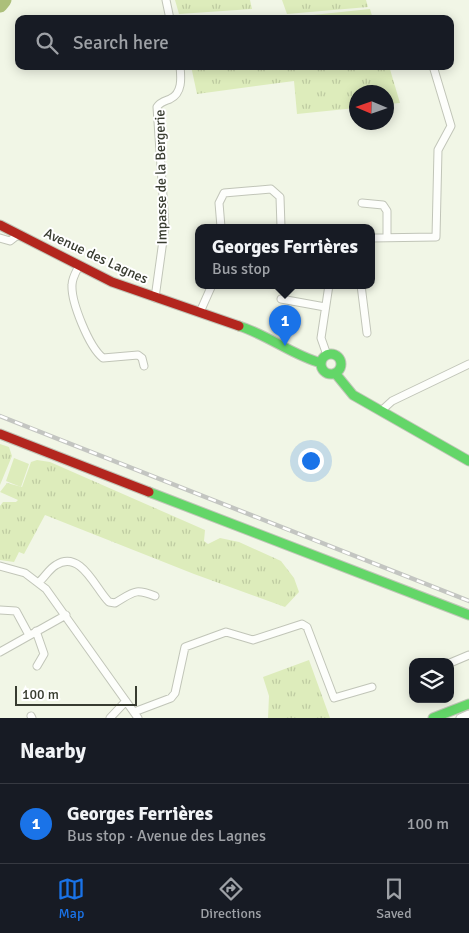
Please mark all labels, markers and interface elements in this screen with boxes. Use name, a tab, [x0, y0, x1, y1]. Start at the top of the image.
search box	[15, 15, 454, 70]
icon: search	[33, 29, 61, 57]
text: Search here	[73, 31, 169, 55]
north arrow	[349, 85, 394, 130]
street label: Impasse de la Bergerie	[151, 109, 171, 245]
street label: Avenue des Lagnes	[41, 224, 151, 288]
popup	[195, 224, 375, 289]
text: Georges Ferrières	[212, 235, 358, 259]
text: Bus stop	[212, 259, 270, 279]
pin: 1	[269, 305, 301, 346]
your location	[298, 448, 324, 474]
map controls	[409, 658, 454, 703]
button: layers	[409, 658, 454, 703]
scale bar	[15, 683, 138, 706]
text: 100 m	[22, 686, 59, 703]
text: Nearby	[20, 738, 86, 764]
text: Georges Ferrières	[67, 802, 213, 826]
text: 1	[32, 814, 40, 834]
text: 100 m	[407, 814, 449, 834]
text: Bus stop · Avenue des Lagnes	[67, 826, 266, 846]
tab: Map	[57, 875, 85, 922]
tab: Directions	[200, 875, 261, 922]
tab: Saved	[376, 875, 412, 922]

